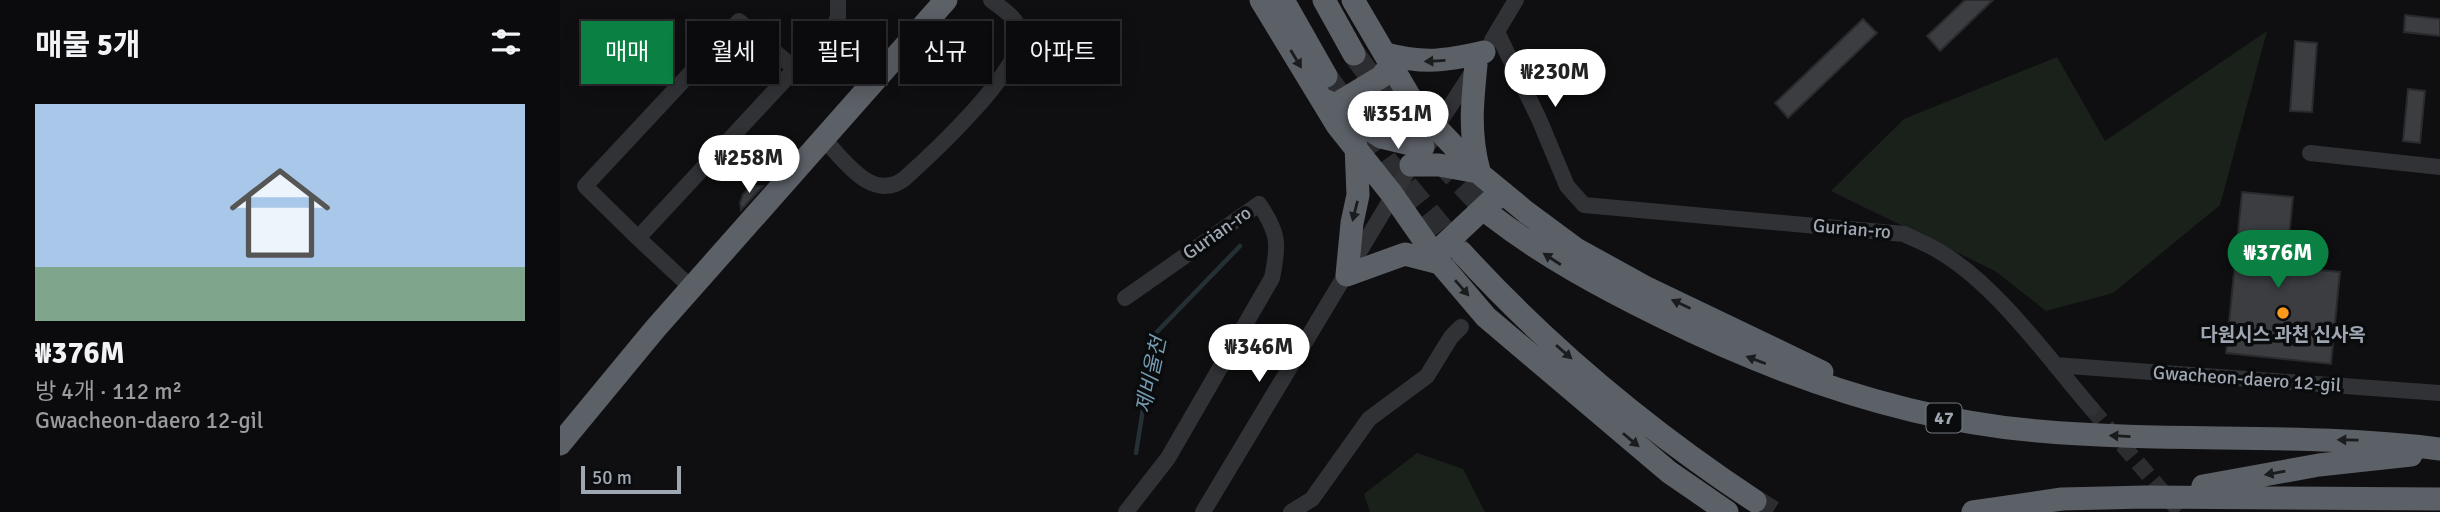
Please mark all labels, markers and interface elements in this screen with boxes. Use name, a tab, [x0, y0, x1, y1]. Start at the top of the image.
chip: 매매	[581, 21, 673, 84]
chip: 월세	[687, 21, 779, 84]
chip: 필터	[793, 21, 886, 84]
chip: 신규	[900, 21, 992, 84]
chip: 아파트	[1006, 21, 1120, 84]
icon: filters	[487, 23, 525, 61]
text: 매물 5개	[35, 27, 141, 64]
one-way arrow	[1290, 49, 1302, 68]
pin: ₩230M	[1506, 50, 1604, 109]
one-way arrow	[1423, 55, 1445, 66]
text: ₩230M	[1521, 57, 1589, 86]
pin: ₩351M	[1349, 92, 1447, 151]
text: ₩351M	[1364, 99, 1432, 128]
pin: ₩258M	[700, 136, 798, 195]
text: ₩258M	[715, 143, 783, 172]
icon: home	[217, 150, 343, 276]
one-way arrow	[1349, 200, 1360, 222]
street label: Gurian-ro	[1178, 201, 1256, 265]
street label: Gurian-ro	[1812, 214, 1892, 244]
pin: ₩376M	[2229, 230, 2327, 290]
text: ₩376M	[2244, 238, 2312, 267]
one-way arrow	[1543, 252, 1562, 265]
one-way arrow	[1454, 280, 1469, 297]
one-way arrow	[1671, 298, 1691, 310]
marker: 다원시스 과천 신사옥	[2275, 305, 2291, 321]
place label: 다원시스 과천 신사옥	[2200, 323, 2366, 347]
pin: ₩346M	[1210, 324, 1308, 384]
water label: 제비울천	[1130, 332, 1172, 415]
text: ₩346M	[1225, 332, 1293, 361]
text: ₩376M	[35, 335, 125, 372]
one-way arrow	[1555, 344, 1572, 359]
one-way arrow	[1746, 354, 1767, 365]
street label: Gwacheon-daero 12-gil	[2152, 360, 2342, 398]
text: 방 4개 · 112 m²	[35, 377, 182, 406]
road number: 47	[1926, 404, 1962, 432]
text: Gwacheon-daero 12-gil	[35, 406, 263, 435]
one-way arrow	[2109, 431, 2131, 442]
one-way arrow	[1622, 432, 1639, 447]
one-way arrow	[2337, 434, 2359, 446]
scale bar	[581, 463, 681, 495]
text: 50 m	[592, 466, 632, 490]
one-way arrow	[2264, 467, 2286, 478]

